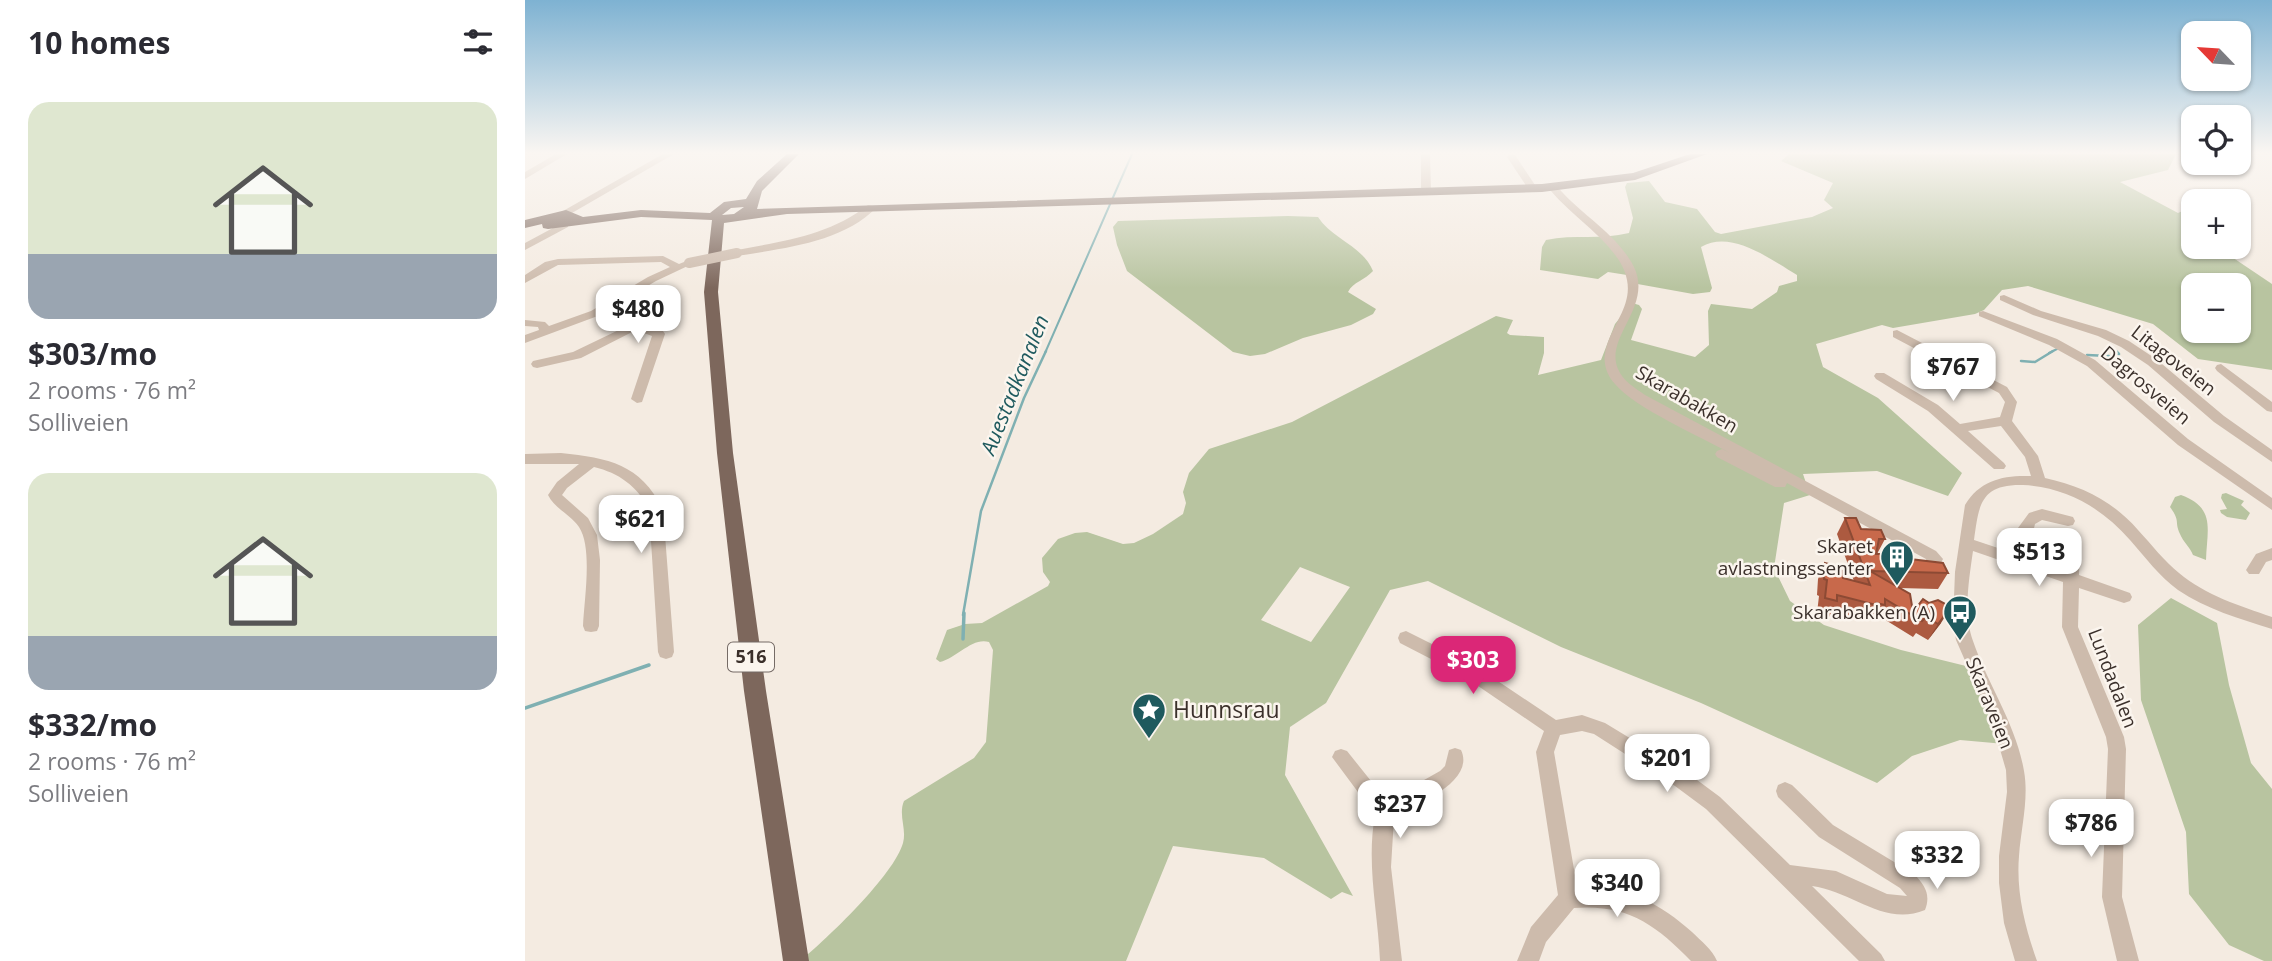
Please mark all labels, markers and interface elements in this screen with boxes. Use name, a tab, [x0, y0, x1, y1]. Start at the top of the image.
north arrow	[2181, 21, 2251, 91]
map controls	[2181, 21, 2251, 343]
text: 10 homes	[28, 22, 171, 63]
icon: filters	[459, 23, 497, 61]
button: locate	[2181, 105, 2251, 175]
icon: home	[200, 147, 326, 273]
button: +	[2181, 189, 2251, 259]
button: −	[2181, 273, 2251, 343]
pin: $480	[597, 286, 679, 345]
text: $480	[612, 292, 664, 324]
water label: Auestadkanalen	[973, 311, 1055, 460]
street label: Litagoveien	[2126, 319, 2222, 401]
text: $303/mo	[28, 333, 157, 374]
street label: Dagrosveien	[2095, 340, 2197, 430]
pin: $767	[1912, 344, 1994, 403]
text: $767	[1927, 350, 1979, 382]
street label: Skarabakken	[1631, 359, 1743, 439]
text: 2 rooms · 76 m²	[28, 374, 196, 406]
text: Solliveien	[28, 406, 129, 438]
pin: $621	[600, 496, 682, 555]
text: $621	[615, 502, 667, 534]
icon: home	[200, 518, 326, 644]
pin: $513	[1998, 528, 2080, 588]
place label: Skaret avlastningssenter	[1718, 533, 1873, 581]
text: $513	[2013, 535, 2065, 567]
building icon: Skaret avlastningssenter	[1878, 538, 1916, 587]
bus stop icon: Skarabakken (A)	[1941, 593, 1979, 642]
place label: Skarabakken (A)	[1793, 599, 1935, 625]
street label: Lundadalen	[2082, 624, 2144, 732]
pin: $303	[1432, 636, 1514, 696]
road number: 516	[728, 642, 774, 672]
text: $303	[1447, 643, 1499, 675]
street label: Skaraveien	[1960, 653, 2020, 753]
place icon: Hunnsrau	[1130, 691, 1168, 740]
place label: Hunnsrau	[1173, 693, 1280, 725]
text: $332/mo	[28, 704, 157, 745]
pin: $201	[1626, 734, 1708, 794]
text: $201	[1641, 741, 1693, 773]
text: 2 rooms · 76 m²	[28, 745, 196, 777]
text: Solliveien	[28, 777, 129, 809]
pin: $237	[1359, 780, 1441, 840]
text: $237	[1374, 787, 1426, 819]
pin: $786	[2050, 800, 2132, 859]
text: $786	[2065, 806, 2117, 838]
pin: $332	[1896, 832, 1978, 891]
text: $332	[1911, 838, 1963, 870]
pin: $340	[1576, 860, 1658, 919]
text: $340	[1591, 866, 1643, 898]

